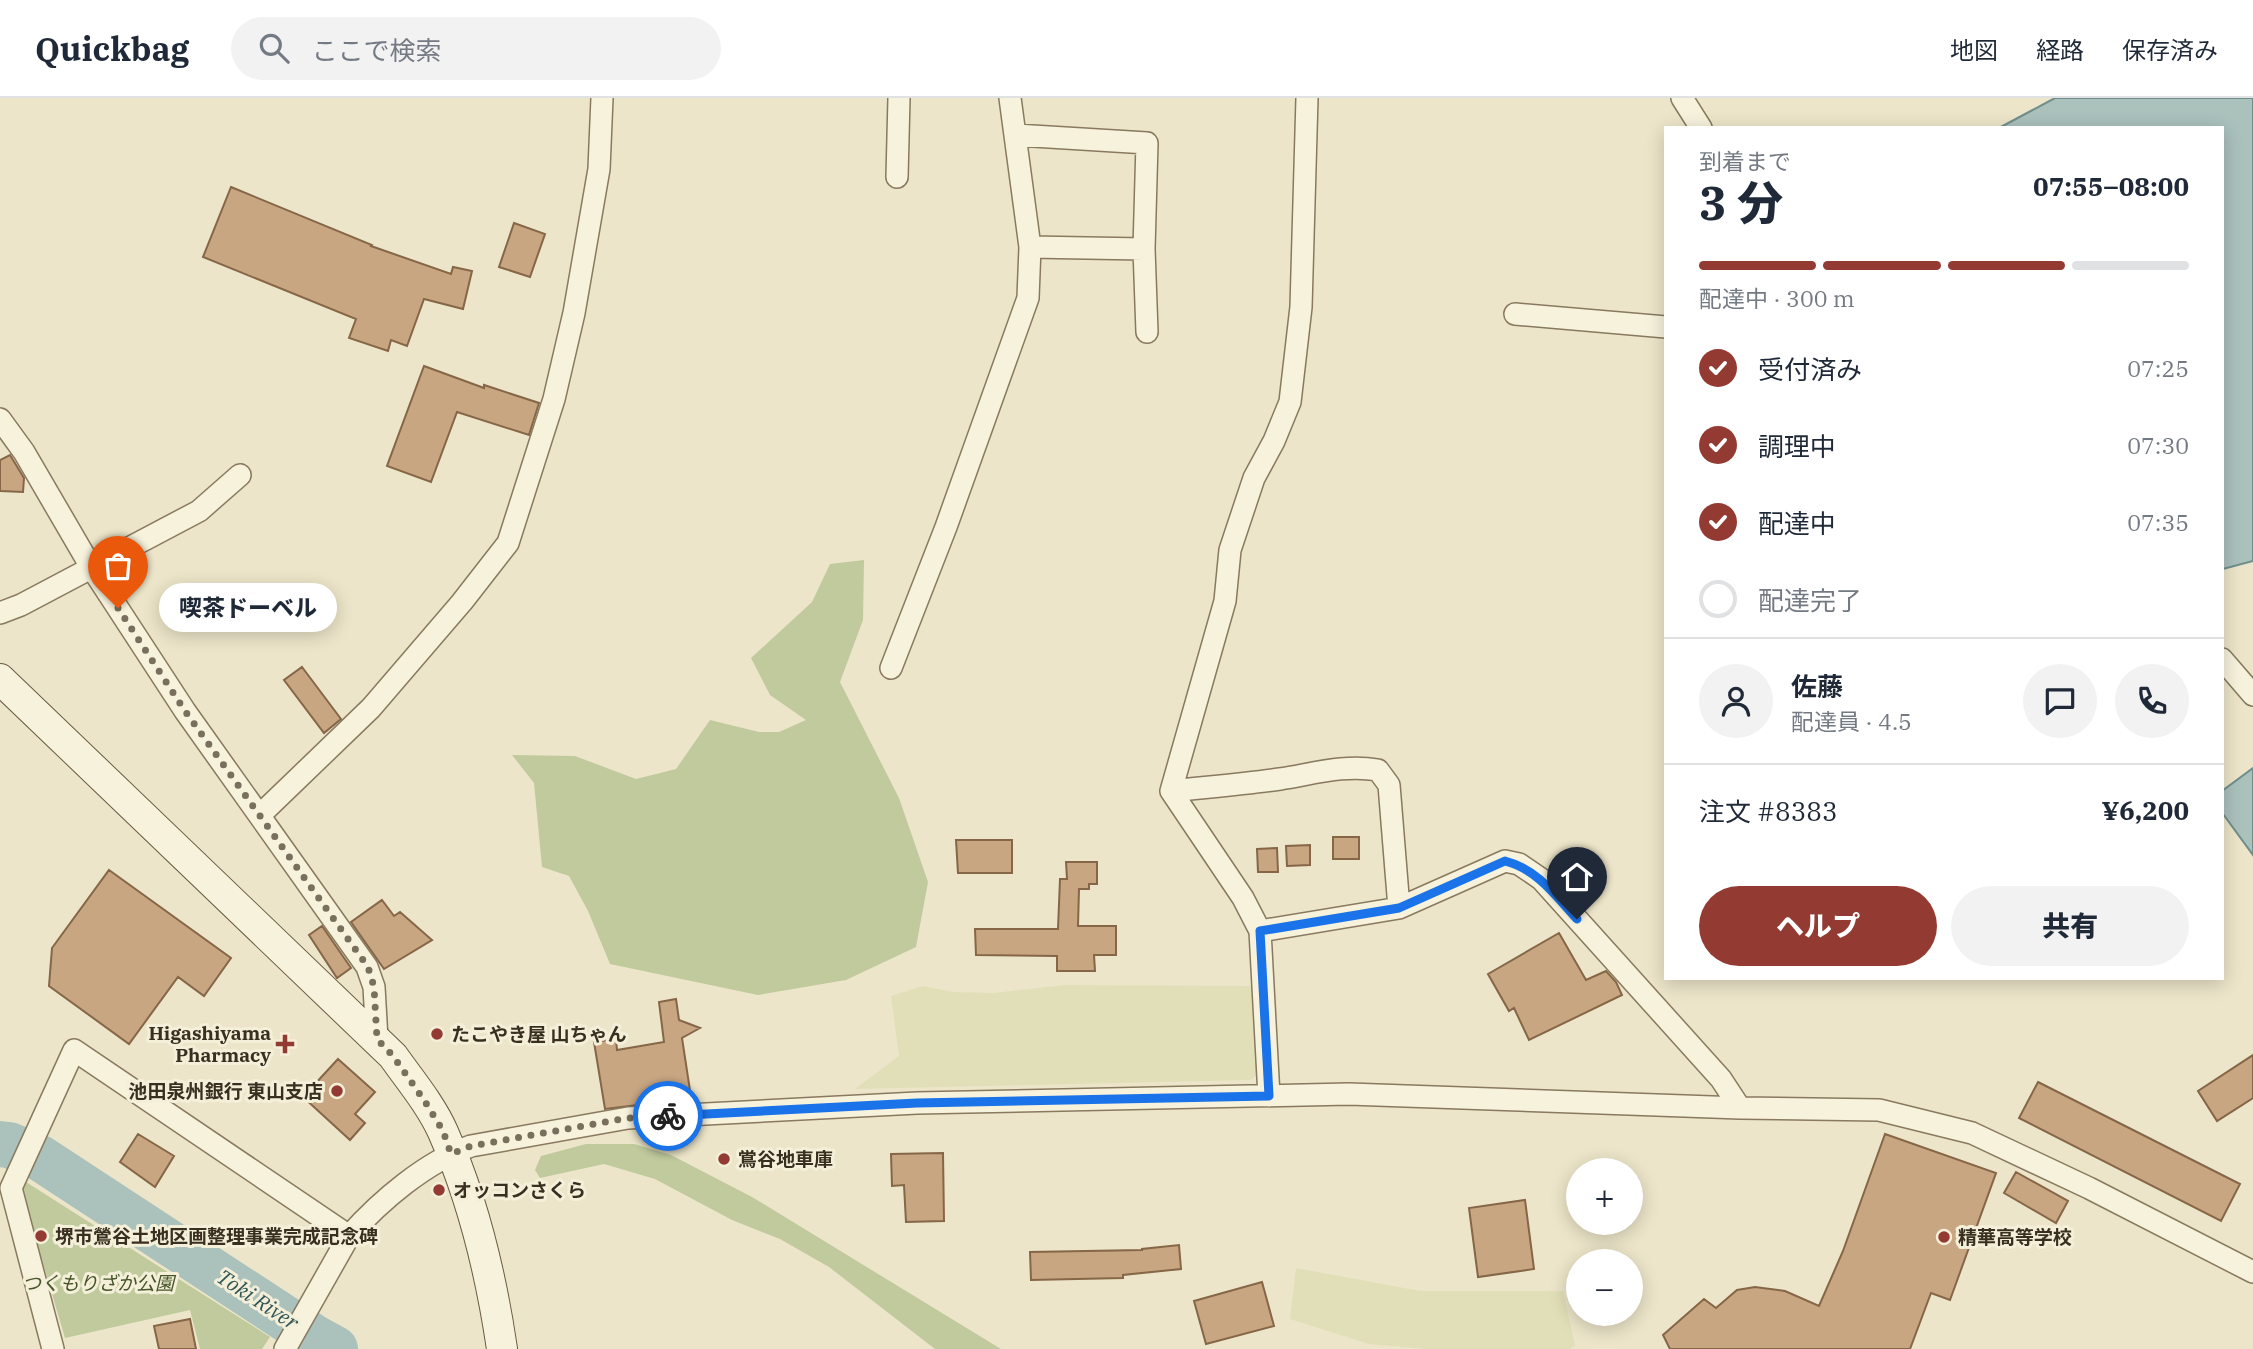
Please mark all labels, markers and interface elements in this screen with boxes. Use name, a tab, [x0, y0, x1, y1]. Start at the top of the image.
search box	[231, 17, 721, 80]
text: Quickbag	[35, 27, 189, 70]
icon: search	[255, 29, 293, 67]
text: ここで検索	[311, 33, 442, 67]
text: 地図	[1950, 34, 1998, 66]
text: 経路	[2036, 34, 2084, 66]
text: 保存済み	[2122, 34, 2218, 66]
text: 到着まで	[1699, 146, 1791, 176]
text: 07:55–08:00	[2033, 169, 2189, 203]
text: 3 分	[1699, 173, 1783, 233]
text: 配達中 · 300 m	[1699, 283, 1855, 313]
icon: check	[1699, 349, 1737, 387]
text: 受付済み	[1758, 352, 1862, 386]
text: 07:25	[2127, 353, 2189, 383]
icon: check	[1699, 426, 1737, 464]
text: 調理中	[1758, 429, 1836, 463]
text: 07:30	[2127, 430, 2189, 460]
icon: check	[1699, 503, 1737, 541]
text: 配達中	[1758, 506, 1836, 540]
text: 07:35	[2127, 507, 2189, 537]
pin	[88, 536, 148, 608]
icon: bag	[99, 547, 137, 585]
text: 配達完了	[1758, 583, 1862, 617]
callout: 喫茶ドーベル	[160, 584, 338, 632]
text: 喫茶ドーベル	[179, 592, 317, 622]
button: person	[1699, 664, 1773, 738]
button: chat	[2023, 664, 2097, 738]
button: phone	[2115, 664, 2189, 738]
text: 佐藤	[1791, 669, 1843, 703]
text: 配達員 · 4.5	[1791, 706, 1912, 736]
text: ¥6,200	[2102, 793, 2189, 827]
text: 注文 #8383	[1699, 794, 1838, 828]
pin	[1547, 847, 1607, 919]
icon: home	[1558, 858, 1596, 896]
button: ヘルプ	[1699, 886, 1937, 966]
button: 共有	[1951, 886, 2189, 966]
place label: Higashiyama Pharmacy	[148, 1021, 271, 1067]
place label: たこやき屋 山ちゃん	[451, 1022, 626, 1046]
marker: たこやき屋 山ちゃん	[429, 1026, 445, 1042]
marker: Higashiyama Pharmacy	[277, 1036, 293, 1052]
place label: 池田泉州銀行 東山支店	[129, 1079, 323, 1103]
courier	[633, 1081, 703, 1151]
marker: 池田泉州銀行 東山支店	[329, 1083, 345, 1099]
icon: bike	[649, 1097, 687, 1135]
place label: 鴬谷地車庫	[738, 1147, 833, 1171]
marker: 鴬谷地車庫	[716, 1151, 732, 1167]
map controls	[1566, 1158, 1643, 1326]
button: +	[1566, 1158, 1643, 1235]
place label: オッコンさくら	[453, 1178, 586, 1202]
marker: オッコンさくら	[431, 1182, 447, 1198]
place label: 堺市鶯谷土地区画整理事業完成記念碑	[55, 1224, 378, 1248]
place label: 精華高等学校	[1958, 1225, 2072, 1249]
marker: 堺市鶯谷土地区画整理事業完成記念碑	[33, 1228, 49, 1244]
marker: 精華高等学校	[1936, 1229, 1952, 1245]
button: −	[1566, 1249, 1643, 1326]
water label: Toki River	[212, 1262, 305, 1336]
park label: つくもりざか公園	[22, 1271, 177, 1295]

